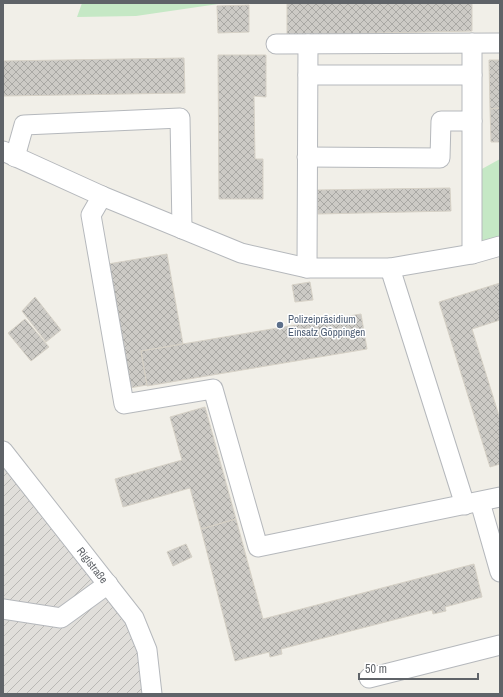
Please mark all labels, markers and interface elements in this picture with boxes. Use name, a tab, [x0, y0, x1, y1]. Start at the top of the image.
place label: Polizeipräsidium Einsatz Göppingen	[288, 312, 365, 339]
marker: Polizeipräsidium Einsatz Göppingen	[275, 320, 285, 330]
street label: Rigistraße	[74, 544, 111, 586]
scale bar	[359, 655, 478, 681]
text: 50 m	[365, 661, 387, 677]

